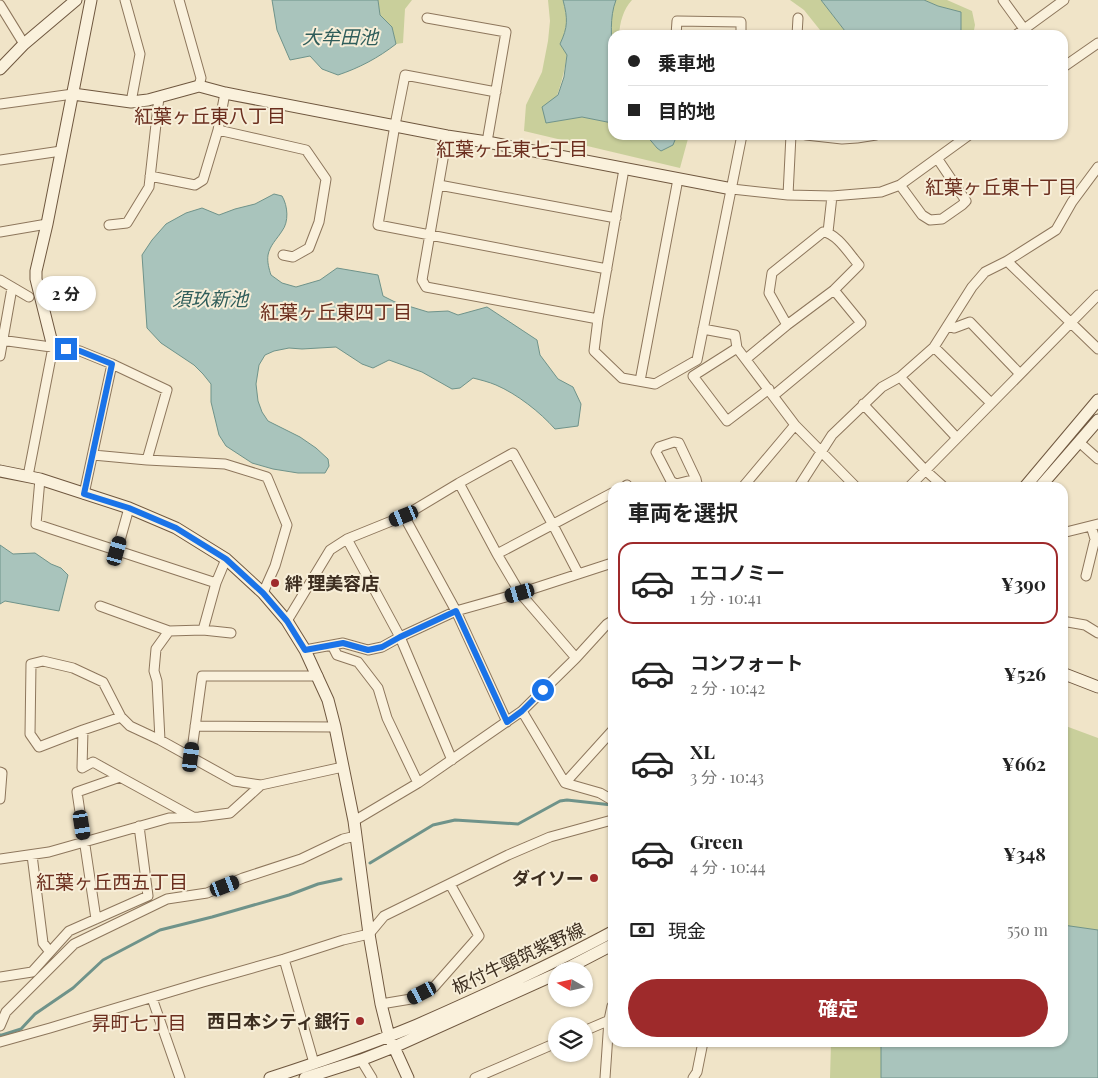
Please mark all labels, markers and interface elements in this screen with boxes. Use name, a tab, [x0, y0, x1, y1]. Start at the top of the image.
water label: 大牟田池	[302, 23, 380, 49]
text: 乗車地	[658, 49, 715, 75]
text: 目的地	[658, 97, 715, 123]
district label: 紅葉ヶ丘東八丁目	[134, 102, 286, 128]
district label: 紅葉ヶ丘東七丁目	[436, 135, 588, 161]
district label: 紅葉ヶ丘東十丁目	[925, 173, 1077, 199]
callout: 2 分	[36, 276, 96, 312]
text: 2 分	[52, 283, 80, 304]
water label: 須玖新池	[172, 285, 250, 311]
district label: 紅葉ヶ丘東四丁目	[260, 298, 412, 324]
route end	[55, 338, 77, 360]
text: 車両を選択	[628, 497, 738, 527]
car	[387, 503, 420, 529]
car	[105, 535, 128, 567]
text: エコノミー	[690, 559, 785, 585]
icon: car	[630, 561, 675, 606]
text: ¥390	[1001, 570, 1046, 596]
place label: 絆 理美容店	[285, 571, 379, 595]
marker: 絆 理美容店	[269, 577, 281, 589]
car	[503, 582, 536, 604]
text: 1 分 · 10:41	[690, 587, 762, 608]
text: コンフォート	[690, 649, 803, 675]
icon: car	[630, 651, 675, 696]
text: ¥526	[1004, 660, 1046, 686]
text: 2 分 · 10:42	[690, 677, 765, 698]
route start	[532, 679, 554, 701]
text: XL	[690, 738, 715, 764]
car	[181, 741, 200, 773]
icon: car	[630, 741, 675, 786]
text: ¥662	[1002, 750, 1046, 776]
text: 3 分 · 10:43	[690, 766, 764, 787]
car	[72, 809, 91, 841]
text: Green	[690, 828, 743, 854]
icon: car	[630, 831, 675, 876]
text: ¥348	[1003, 840, 1046, 866]
text: 4 分 · 10:44	[690, 856, 766, 877]
place label: ダイソー	[512, 866, 584, 890]
district label: 紅葉ヶ丘西五丁目	[36, 868, 188, 894]
marker: ダイソー	[588, 872, 600, 884]
car	[208, 874, 241, 898]
icon: cash	[628, 916, 656, 944]
street label: 板付牛頸筑紫野線	[448, 917, 588, 999]
text: 現金	[668, 917, 706, 943]
text: 550 m	[1007, 919, 1048, 940]
north arrow	[548, 962, 592, 1008]
map controls	[548, 962, 593, 1062]
button: 確定	[628, 979, 1048, 1037]
car	[405, 980, 438, 1006]
district label: 昇町七丁目	[91, 1009, 187, 1035]
place label: 西日本シティ銀行	[207, 1009, 350, 1033]
marker: 西日本シティ銀行	[354, 1015, 366, 1027]
button: layers	[548, 1017, 593, 1062]

